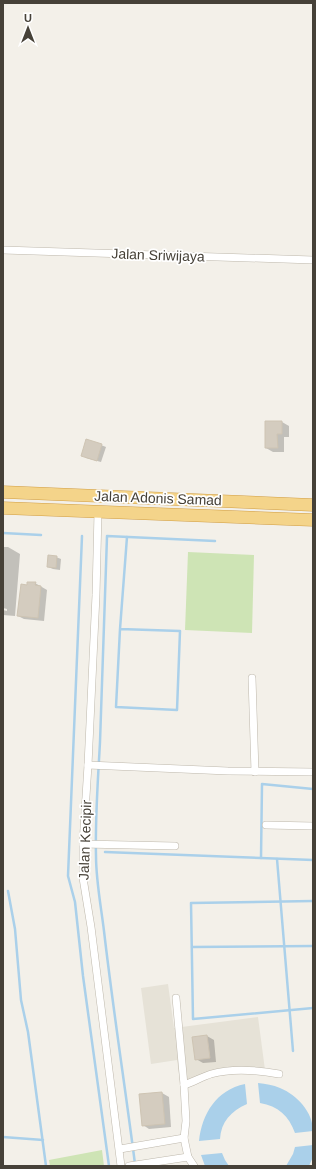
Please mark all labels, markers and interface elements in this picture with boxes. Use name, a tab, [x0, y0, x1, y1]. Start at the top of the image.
north arrow	[8, 8, 48, 48]
text: U	[24, 12, 32, 24]
street label: Jalan Sriwijaya	[111, 245, 205, 265]
street label: Jalan Adonis Samad	[94, 488, 222, 508]
street label: Jalan Kecipir	[76, 799, 94, 880]

